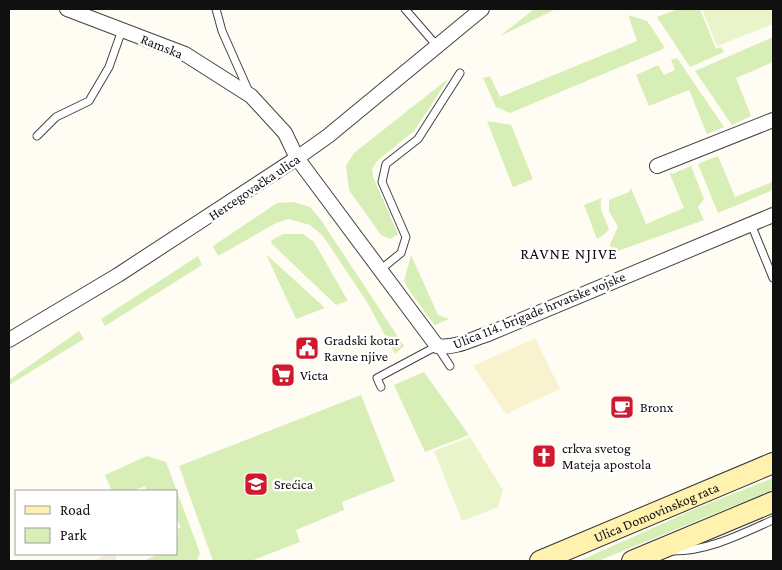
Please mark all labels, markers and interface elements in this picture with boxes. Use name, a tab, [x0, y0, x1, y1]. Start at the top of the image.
street label: Ramska	[139, 30, 186, 62]
street label: Hercegovačka ulica	[205, 150, 303, 224]
district label: RAVNE NJIVE	[520, 245, 618, 263]
street label: Ulica 114. brigade hrvatske vojske	[450, 268, 628, 353]
place label: Gradski kotar Ravne njive	[324, 332, 399, 365]
public building icon: Gradski kotar Ravne njive	[294, 335, 320, 361]
supermarket icon: Victa	[270, 362, 296, 388]
place label: Victa	[300, 367, 329, 383]
cafe icon: Bronx	[609, 394, 635, 420]
place label: Bronx	[640, 399, 674, 415]
place label: crkva svetog Mateja apostola	[562, 440, 652, 473]
church icon: crkva svetog Mateja apostola	[531, 443, 557, 469]
school or university icon: Srećica	[243, 471, 269, 497]
place label: Srećica	[274, 476, 314, 492]
street label: Ulica Domovinskog rata	[591, 479, 722, 546]
legend	[15, 490, 178, 555]
text: Road	[60, 502, 91, 518]
text: Park	[60, 527, 87, 543]

